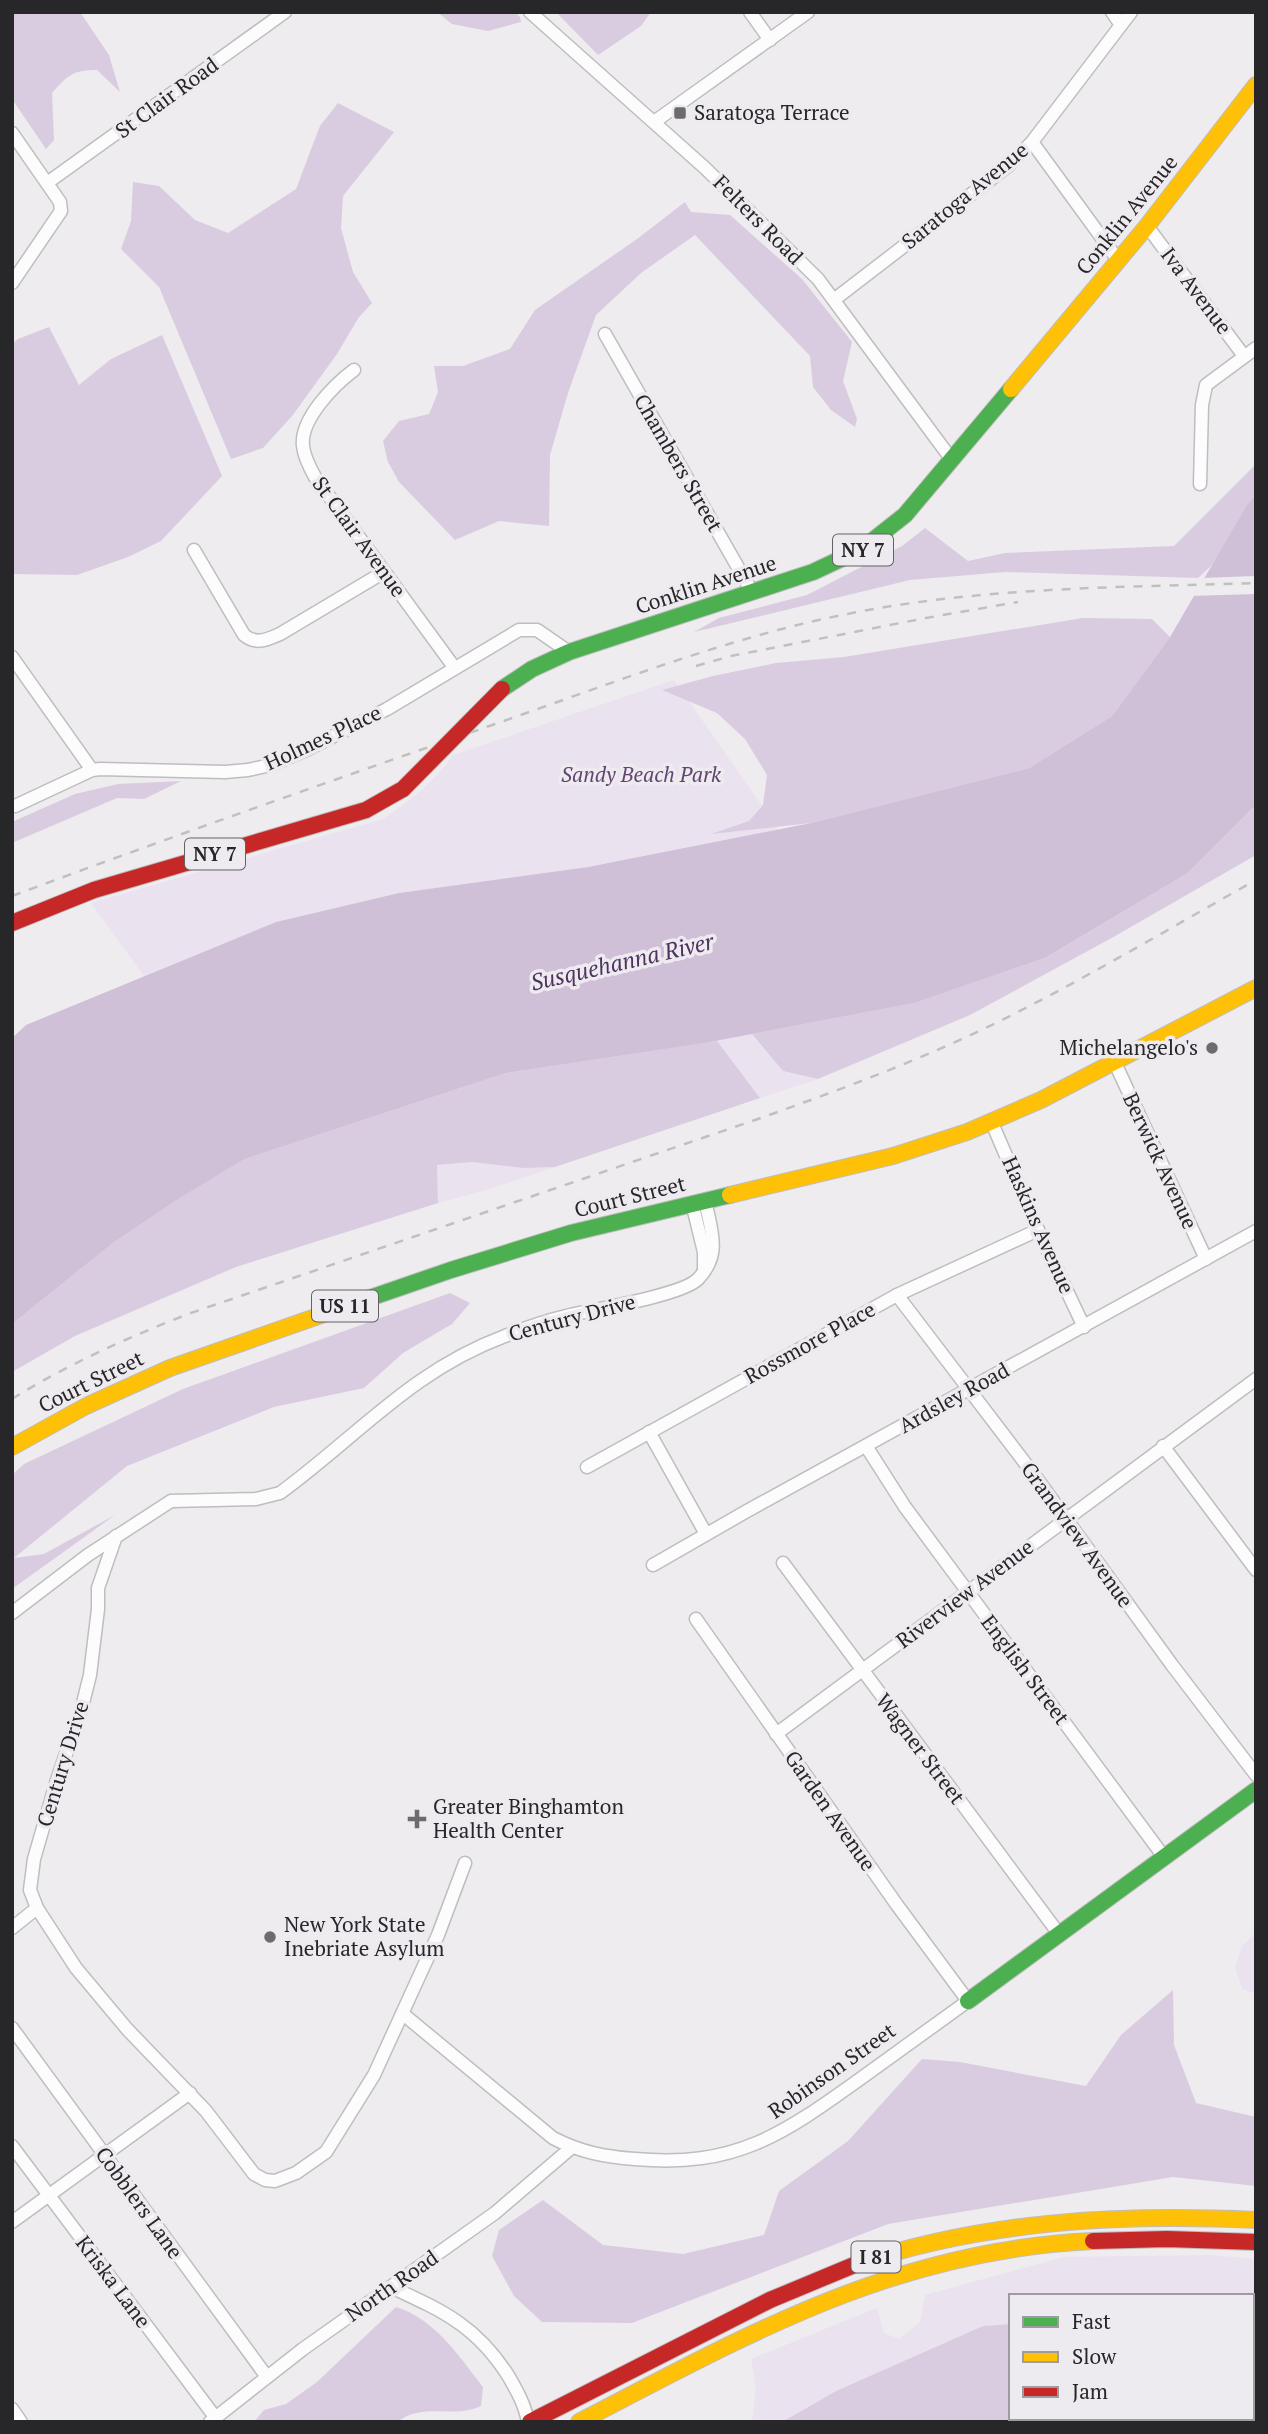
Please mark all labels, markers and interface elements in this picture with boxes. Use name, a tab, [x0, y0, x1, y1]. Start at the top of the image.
street label: St Clair Road	[109, 50, 224, 144]
place label: Saratoga Terrace	[694, 98, 850, 126]
marker: Saratoga Terrace	[672, 105, 688, 121]
street label: Saratoga Avenue	[895, 136, 1033, 255]
street label: Conklin Avenue	[1069, 149, 1183, 280]
street label: Felters Road	[708, 168, 810, 270]
street label: Iva Avenue	[1155, 241, 1239, 340]
street label: Chambers Street	[628, 388, 730, 537]
street label: St Clair Avenue	[307, 471, 413, 602]
road number: NY 7	[833, 534, 893, 566]
street label: Conklin Avenue	[632, 548, 780, 620]
street label: Holmes Place	[260, 698, 385, 776]
park label: Sandy Beach Park	[561, 760, 722, 788]
road number: NY 7	[185, 838, 245, 870]
water label: Susquehanna River	[527, 925, 718, 998]
place label: Michelangelo's	[1060, 1033, 1198, 1061]
marker: Michelangelo's	[1204, 1040, 1220, 1056]
street label: Berwick Avenue	[1117, 1088, 1205, 1233]
street label: Haskins Avenue	[996, 1152, 1082, 1298]
street label: Court Street	[571, 1169, 688, 1223]
street label: Century Drive	[505, 1287, 638, 1347]
road number: US 11	[312, 1290, 378, 1322]
street label: Rossmore Place	[739, 1295, 880, 1390]
street label: Court Street	[33, 1344, 148, 1419]
street label: Ardsley Road	[893, 1355, 1014, 1439]
street label: Grandview Avenue	[1015, 1456, 1140, 1613]
street label: Riverview Avenue	[890, 1532, 1039, 1654]
street label: English Street	[975, 1609, 1077, 1730]
street label: Wagner Street	[870, 1687, 972, 1810]
street label: Century Drive	[30, 1697, 94, 1830]
street label: Garden Avenue	[779, 1745, 883, 1876]
place label: Greater Binghamton Health Center	[433, 1792, 624, 1844]
marker: Greater Binghamton Health Center	[407, 1809, 427, 1829]
place label: New York State Inebriate Asylum	[284, 1910, 444, 1962]
marker: New York State Inebriate Asylum	[262, 1929, 278, 1945]
street label: Robinson Street	[762, 2016, 901, 2124]
street label: Cobblers Lane	[90, 2141, 190, 2264]
street label: Kriska Lane	[70, 2230, 158, 2333]
road number: I 81	[852, 2242, 900, 2272]
street label: North Road	[340, 2243, 444, 2327]
legend	[1009, 2294, 1254, 2420]
text: Fast	[1072, 2307, 1111, 2335]
text: Slow	[1072, 2342, 1117, 2370]
text: Jam	[1072, 2377, 1108, 2405]

